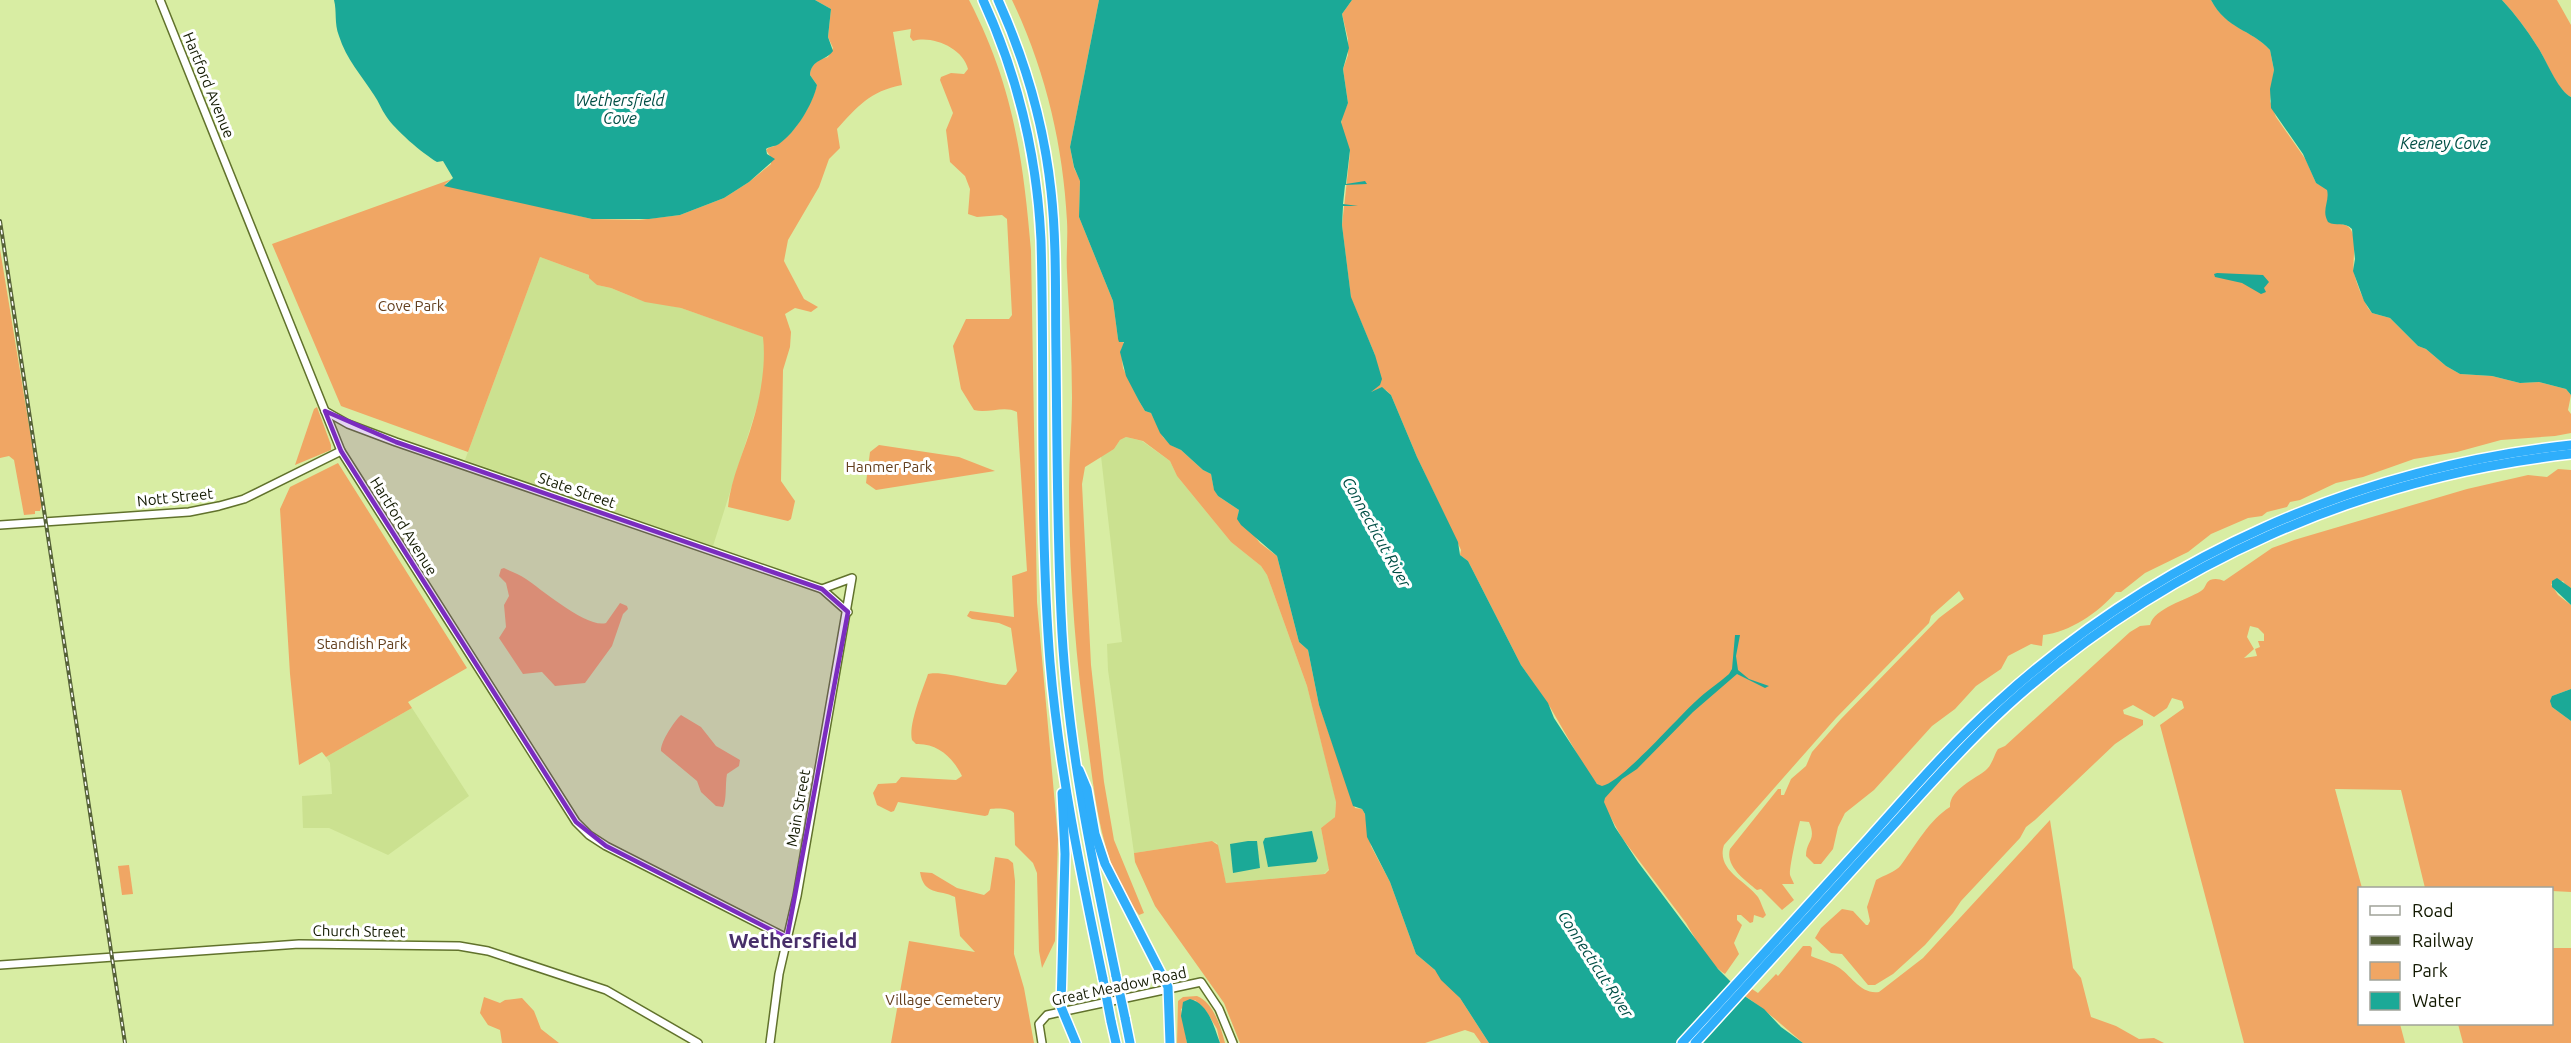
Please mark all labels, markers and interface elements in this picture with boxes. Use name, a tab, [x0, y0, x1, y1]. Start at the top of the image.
street label: Hartford Avenue	[180, 30, 238, 140]
water label: Wethersfield Cove	[576, 91, 666, 127]
water label: Keeney Cove	[2400, 134, 2488, 152]
park label: Cove Park	[378, 297, 445, 314]
park label: Hanmer Park	[846, 458, 933, 475]
street label: State Street	[536, 469, 618, 511]
street label: Hartford Avenue	[367, 474, 441, 578]
water label: Connecticut River	[1339, 474, 1415, 591]
street label: Nott Street	[136, 485, 214, 509]
park label: Standish Park	[317, 635, 408, 652]
street label: Main Street	[783, 768, 813, 848]
legend	[2358, 887, 2553, 1025]
text: Road	[2412, 900, 2454, 920]
water label: Connecticut River	[1555, 907, 1638, 1021]
street label: Church Street	[312, 922, 406, 940]
district label: Wethersfield	[729, 928, 857, 952]
text: Railway	[2412, 930, 2474, 950]
text: Park	[2412, 960, 2448, 980]
street label: Great Meadow Road	[1050, 963, 1188, 1009]
text: Water	[2412, 990, 2462, 1010]
park label: Village Cemetery	[885, 991, 1001, 1008]

